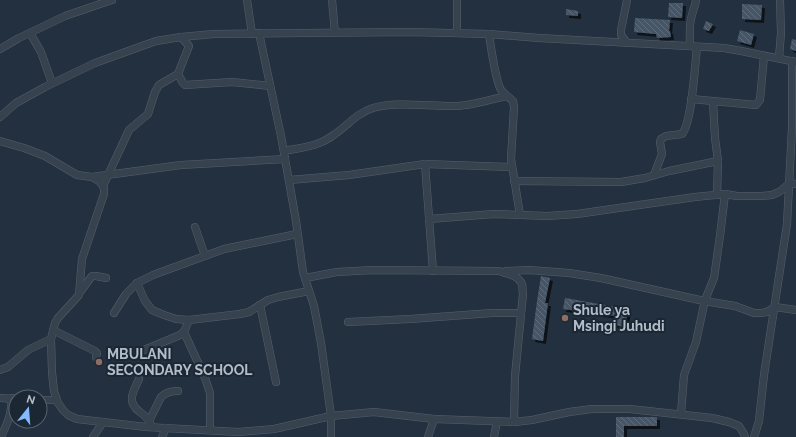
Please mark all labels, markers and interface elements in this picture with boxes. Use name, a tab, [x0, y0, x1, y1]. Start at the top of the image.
place label: Shule ya Msingi Juhudi	[573, 302, 665, 334]
marker: Shule ya Msingi Juhudi	[560, 313, 570, 323]
place label: MBULANI SECONDARY SCHOOL	[107, 346, 253, 378]
marker: MBULANI SECONDARY SCHOOL	[94, 357, 104, 367]
north arrow	[8, 389, 48, 429]
text: N	[25, 392, 37, 407]

